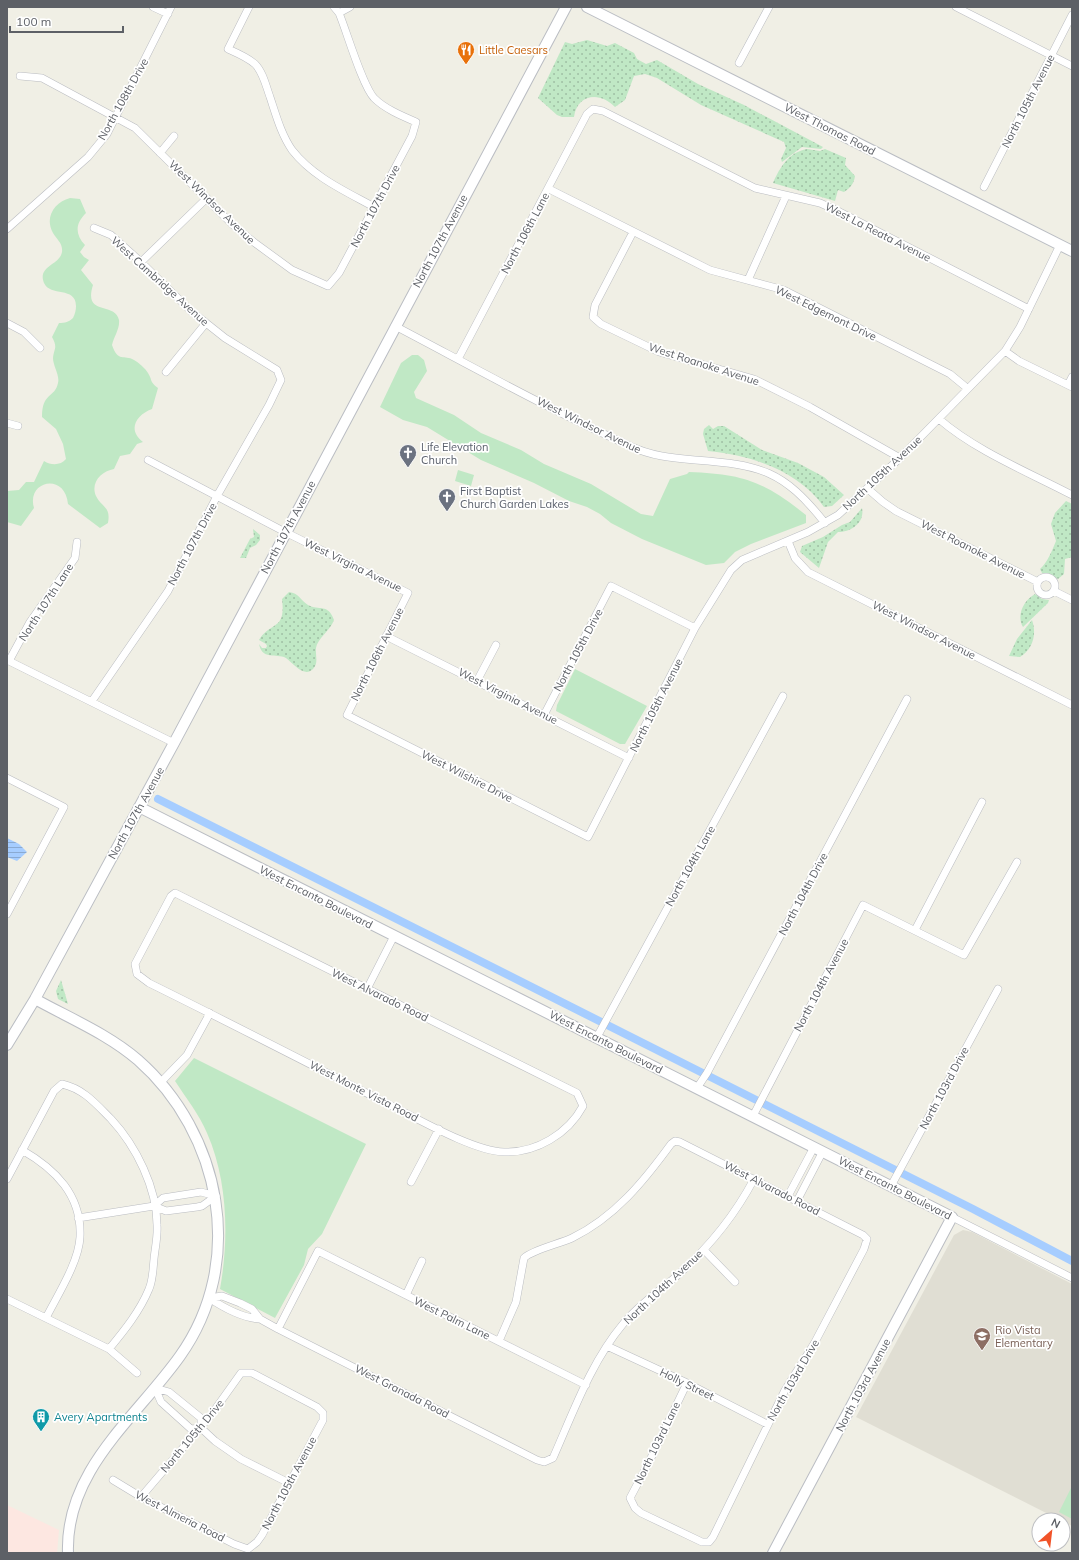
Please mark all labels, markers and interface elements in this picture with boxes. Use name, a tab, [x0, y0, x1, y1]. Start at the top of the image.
scale bar	[10, 8, 123, 34]
text: 100 m	[16, 14, 51, 29]
restaurant icon: Little Caesars	[456, 40, 476, 65]
place label: Little Caesars	[479, 43, 548, 57]
street label: North 105th Avenue	[998, 52, 1058, 150]
street label: North 108th Drive	[95, 56, 151, 142]
street label: West Thomas Road	[782, 100, 878, 158]
street label: West Windsor Avenue	[166, 157, 258, 247]
street label: North 107th Drive	[347, 162, 403, 250]
street label: North 106th Lane	[498, 190, 552, 276]
street label: North 107th Avenue	[410, 192, 470, 290]
street label: West La Reata Avenue	[823, 199, 933, 265]
street label: West Cambridge Avenue	[108, 233, 212, 329]
street label: West Edgemont Drive	[773, 282, 879, 344]
street label: West Roanoke Avenue	[647, 339, 761, 389]
street label: West Windsor Avenue	[534, 394, 644, 456]
street label: North 105th Avenue	[839, 433, 925, 513]
place label: Life Elevation Church	[421, 440, 489, 467]
church icon: Life Elevation Church	[398, 443, 418, 468]
street label: North 107th Avenue	[258, 478, 318, 576]
place label: First Baptist Church Garden Lakes	[460, 484, 569, 511]
church icon: First Baptist Church Garden Lakes	[437, 487, 457, 512]
street label: North 107th Drive	[164, 500, 220, 588]
street label: West Roanoke Avenue	[918, 517, 1028, 581]
street label: West Virgina Avenue	[302, 535, 404, 595]
street label: North 107th Lane	[16, 560, 76, 644]
street label: West Windsor Avenue	[870, 598, 978, 662]
street label: North 106th Avenue	[347, 605, 407, 703]
street label: North 105th Drive	[550, 606, 606, 694]
street label: North 105th Avenue	[626, 656, 686, 754]
street label: West Virginia Avenue	[456, 665, 560, 727]
street label: West Wilshire Drive	[419, 747, 515, 805]
street label: North 107th Avenue	[105, 764, 167, 862]
street label: North 104th Lane	[662, 823, 718, 909]
street label: North 104th Drive	[775, 850, 831, 938]
street label: West Encanto Boulevard	[257, 862, 375, 932]
street label: North 104th Avenue	[791, 936, 851, 1034]
street label: West Alvarado Road	[329, 965, 431, 1025]
street label: West Encanto Boulevard	[547, 1007, 665, 1077]
street label: North 103rd Drive	[916, 1044, 972, 1132]
street label: West Monte Vista Road	[307, 1057, 421, 1125]
street label: West Encanto Boulevard	[836, 1153, 954, 1223]
street label: West Alvarado Road	[722, 1158, 822, 1218]
street label: North 104th Avenue	[620, 1247, 706, 1327]
street label: West Palm Lane	[411, 1293, 493, 1343]
place label: Rio Vista Elementary	[995, 1323, 1053, 1350]
school or university icon: Rio Vista Elementary	[972, 1326, 992, 1351]
street label: North 103rd Avenue	[833, 1336, 893, 1434]
street label: North 103rd Drive	[764, 1337, 822, 1423]
street label: West Granada Road	[352, 1361, 452, 1421]
street label: Holly Street	[657, 1365, 717, 1403]
street label: North 105th Drive	[157, 1396, 227, 1476]
street label: North 103rd Lane	[631, 1399, 683, 1487]
building icon: Avery Apartments	[31, 1407, 51, 1432]
place label: Avery Apartments	[54, 1410, 147, 1424]
street label: North 105th Avenue	[259, 1434, 319, 1532]
street label: West Almeria Road	[133, 1487, 227, 1545]
north arrow	[1031, 1512, 1071, 1552]
text: N	[1049, 1515, 1063, 1531]

